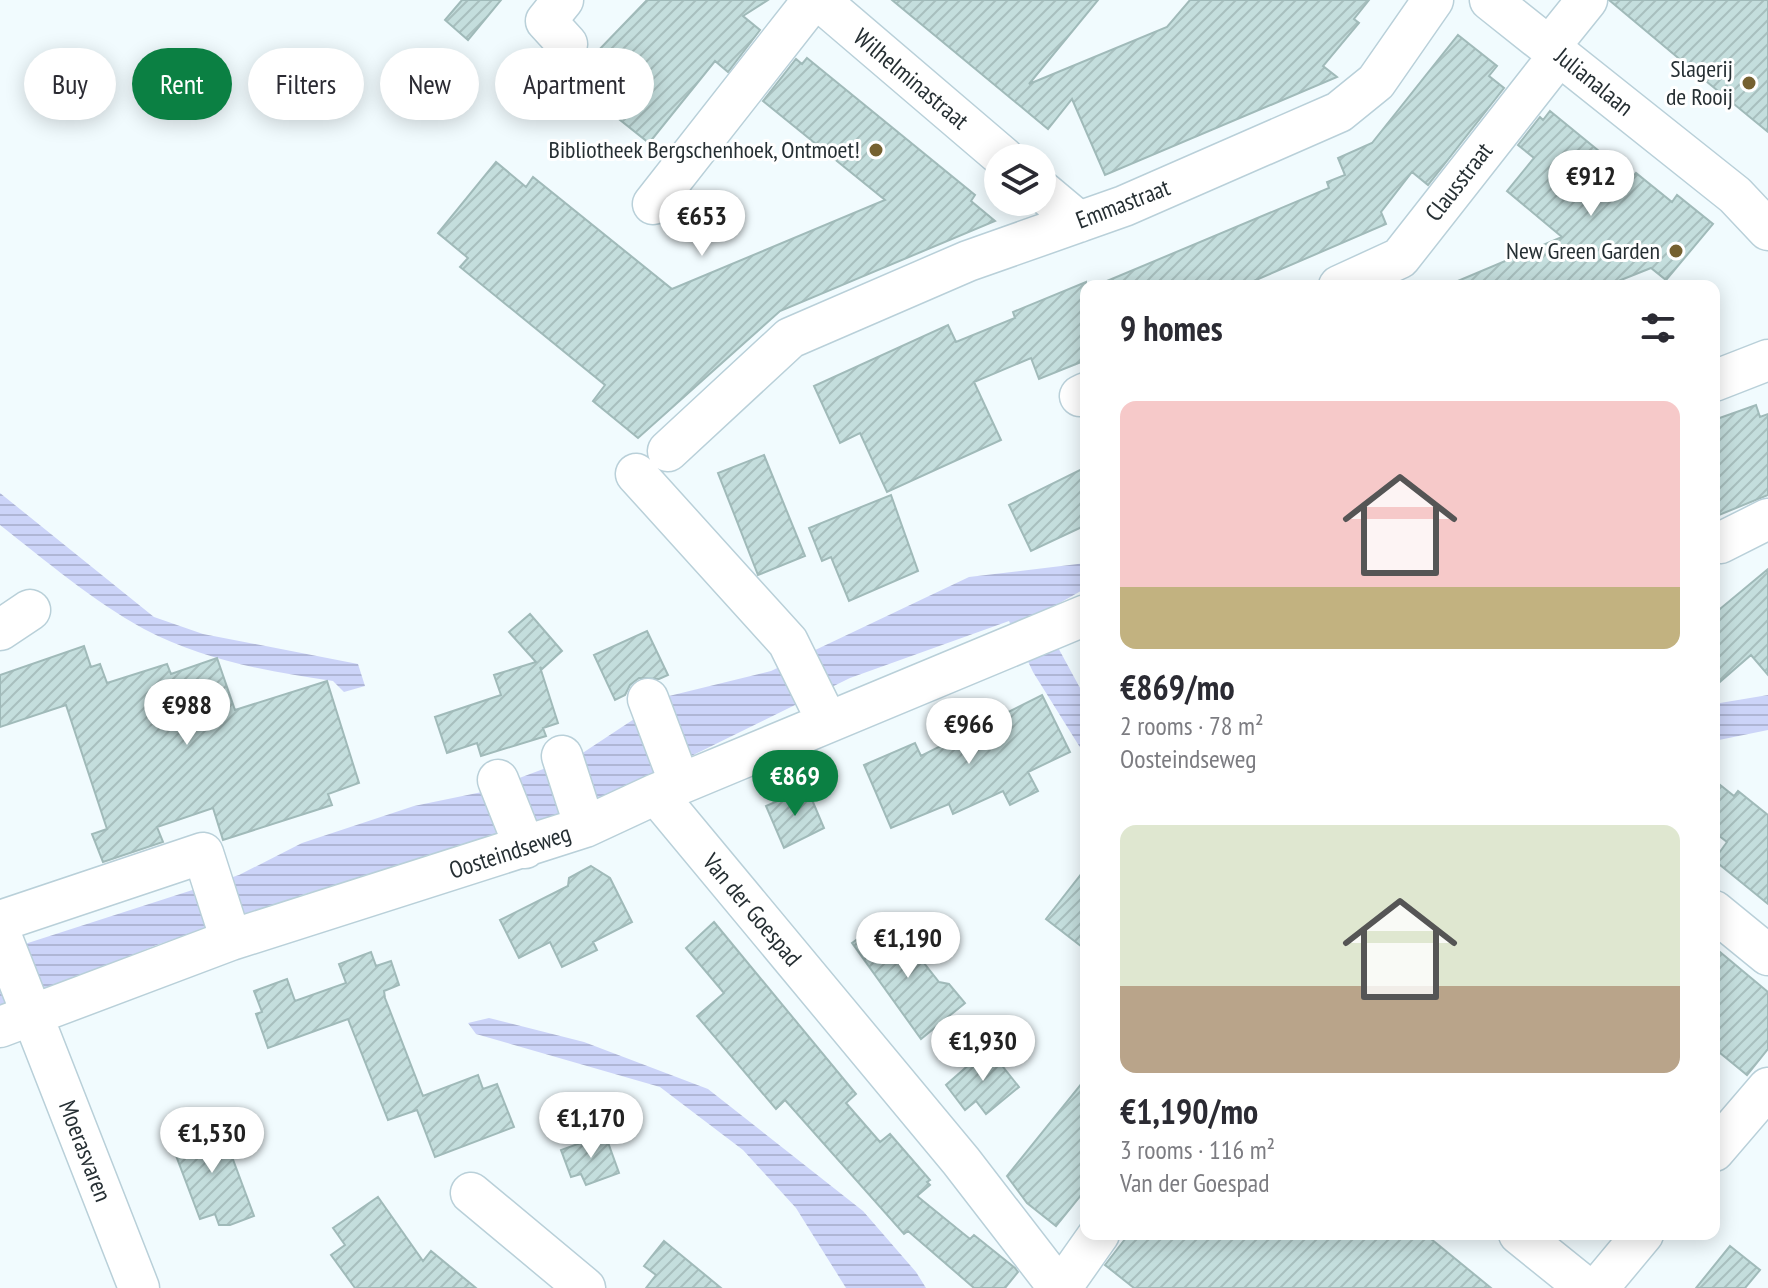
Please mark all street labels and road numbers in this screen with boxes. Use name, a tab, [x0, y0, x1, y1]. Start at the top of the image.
street label: Wilhelminastraat	[847, 21, 976, 136]
street label: Julianalaan	[1548, 40, 1640, 123]
street label: Clausstraat	[1418, 136, 1499, 227]
street label: Emmastraat	[1071, 171, 1175, 236]
street label: Oosteindseweg	[445, 817, 575, 886]
street label: Van der Goespad	[696, 846, 809, 972]
street label: Moerasvaren	[52, 1096, 119, 1206]

